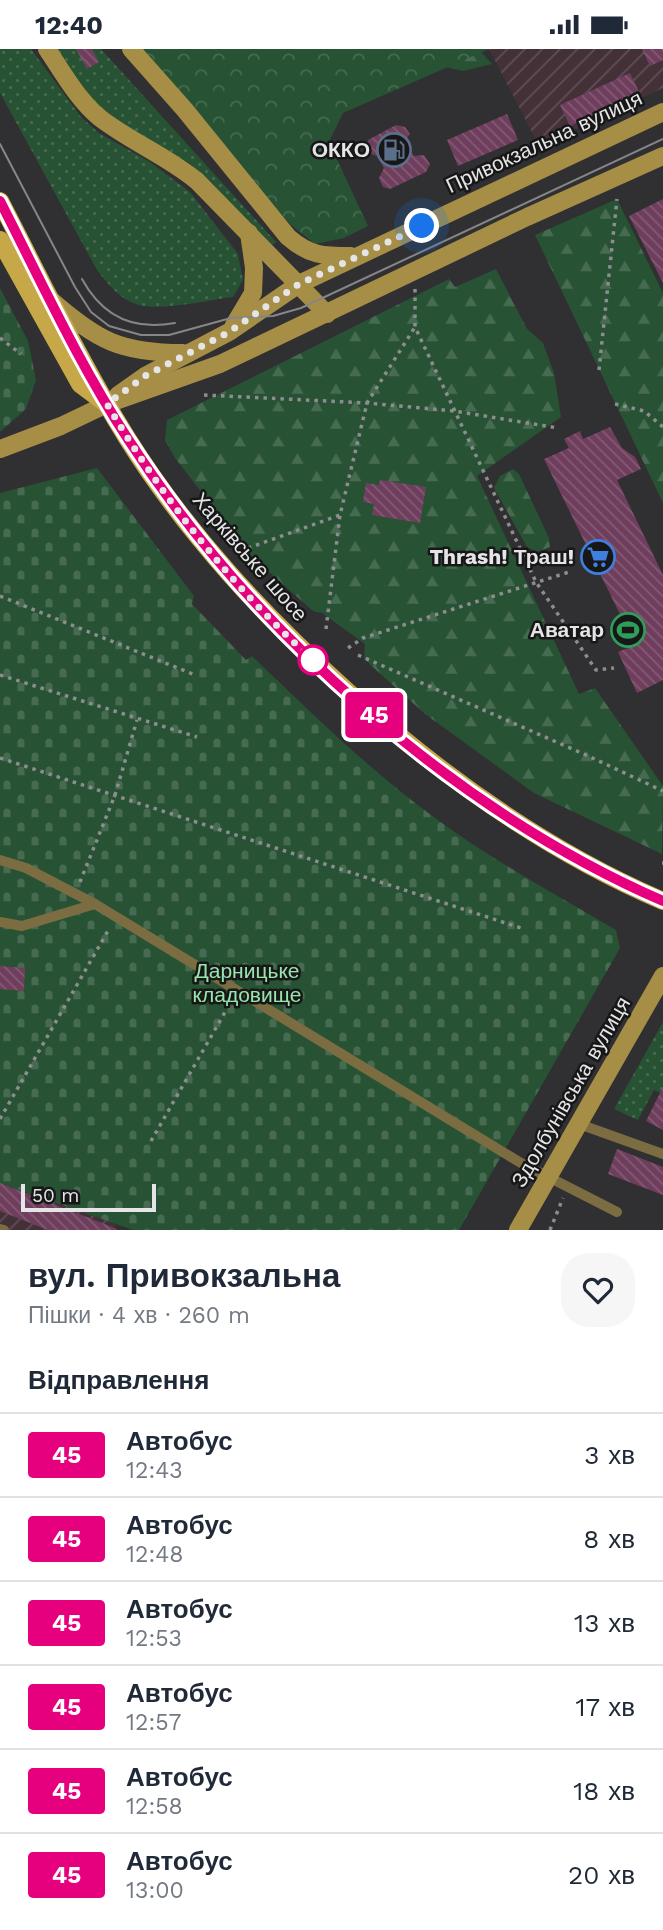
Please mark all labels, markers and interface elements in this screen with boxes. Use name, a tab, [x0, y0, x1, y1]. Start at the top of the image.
text: 12:40	[35, 10, 103, 40]
street label: Привокзальна вулиця	[442, 85, 646, 198]
fuel station icon: ОККО	[375, 131, 413, 169]
place label: ОККО	[312, 137, 370, 162]
your location	[404, 208, 439, 243]
street label: Харківське шосе	[188, 487, 313, 626]
supermarket icon: Thrash! Траш!	[579, 538, 617, 576]
place label: Thrash! Траш!	[429, 544, 574, 569]
sports icon: Аватар	[609, 611, 647, 649]
place label: Аватар	[530, 617, 604, 642]
unlabelled marker	[298, 645, 328, 675]
line badge: 45	[342, 692, 406, 738]
text: 45	[359, 701, 389, 729]
park label: Дарницьке кладовище	[193, 958, 301, 1007]
street label: Здолбунівська вулиця	[506, 992, 635, 1191]
scale bar	[21, 1181, 156, 1213]
text: 50 m	[32, 1184, 79, 1207]
button: heart	[561, 1253, 635, 1327]
text: вул. Привокзальна	[28, 1256, 340, 1295]
text: Пішки · 4 хв · 260 m	[28, 1302, 250, 1329]
text: Відправлення	[28, 1365, 209, 1395]
text: Автобус	[126, 1426, 233, 1456]
text: 3 хв	[584, 1440, 635, 1470]
text: 45	[52, 1441, 81, 1469]
text: 12:43	[126, 1457, 183, 1484]
text: Автобус	[126, 1510, 233, 1540]
text: 8 хв	[583, 1524, 635, 1554]
text: 45	[52, 1525, 81, 1553]
text: 12:48	[126, 1541, 183, 1568]
text: Автобус	[126, 1594, 233, 1624]
text: 13 хв	[574, 1608, 635, 1638]
text: 45	[52, 1609, 81, 1637]
text: 12:53	[126, 1625, 182, 1652]
text: Автобус	[126, 1678, 233, 1708]
text: 17 хв	[575, 1692, 635, 1722]
text: 45	[52, 1693, 81, 1721]
text: 12:57	[126, 1709, 181, 1736]
text: Автобус	[126, 1762, 233, 1792]
text: 18 хв	[573, 1776, 635, 1806]
text: 45	[52, 1777, 81, 1805]
text: 12:58	[126, 1793, 183, 1820]
text: Автобус	[126, 1846, 233, 1876]
text: 20 хв	[568, 1860, 635, 1890]
text: 45	[52, 1861, 81, 1889]
text: 13:00	[126, 1877, 184, 1904]

